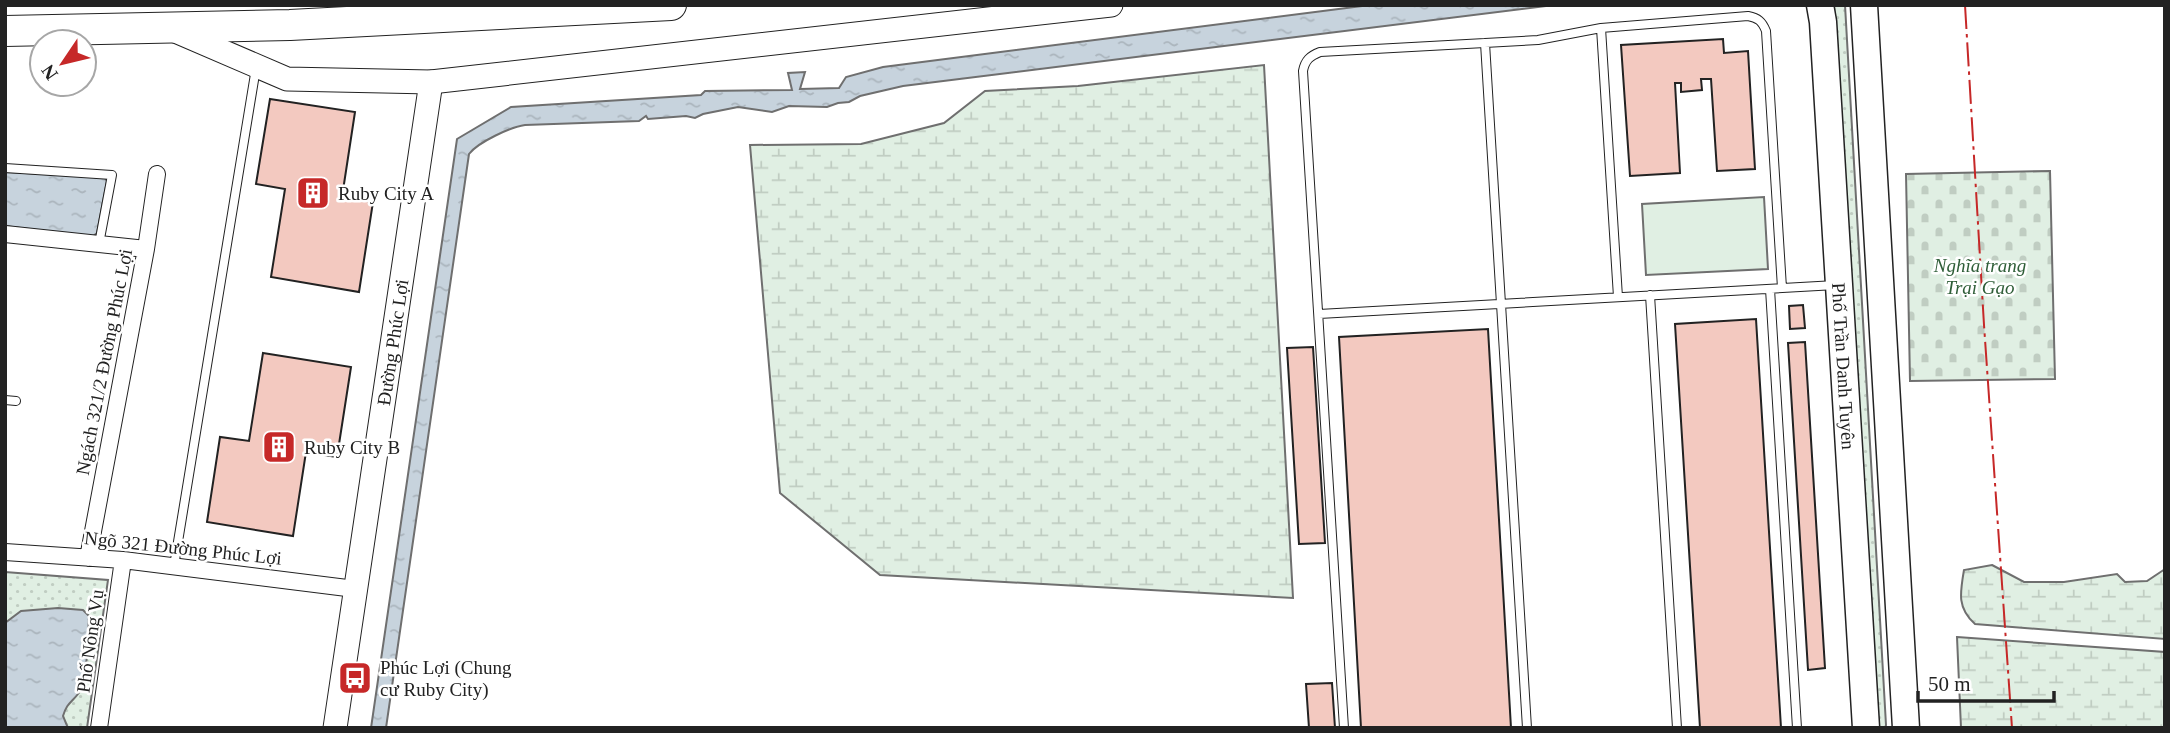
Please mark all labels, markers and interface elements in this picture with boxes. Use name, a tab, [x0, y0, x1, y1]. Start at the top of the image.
north arrow	[28, 28, 98, 98]
text: N	[37, 61, 62, 84]
building icon: Ruby City A	[294, 174, 332, 212]
place label: Ruby City A	[338, 183, 434, 204]
street label: Ngách 321/2 Đường Phúc Lợi	[72, 247, 136, 477]
park label: Nghĩa trang Trại Gạo	[1933, 255, 2026, 298]
street label: Đường Phúc Lợi	[373, 278, 412, 407]
street label: Phố Trần Danh Tuyên	[1828, 282, 1860, 451]
building icon: Ruby City B	[260, 428, 298, 466]
place label: Ruby City B	[304, 437, 400, 458]
street label: Ngõ 321 Đường Phúc Lợi	[83, 527, 283, 569]
street label: Phố Nông Vụ	[72, 587, 108, 694]
place label: Phúc Lợi (Chung cư Ruby City)	[380, 657, 512, 701]
bus stop icon: Phúc Lợi (Chung cư Ruby City)	[336, 659, 374, 697]
scale bar	[1918, 660, 2054, 704]
text: 50 m	[1928, 672, 1971, 696]

